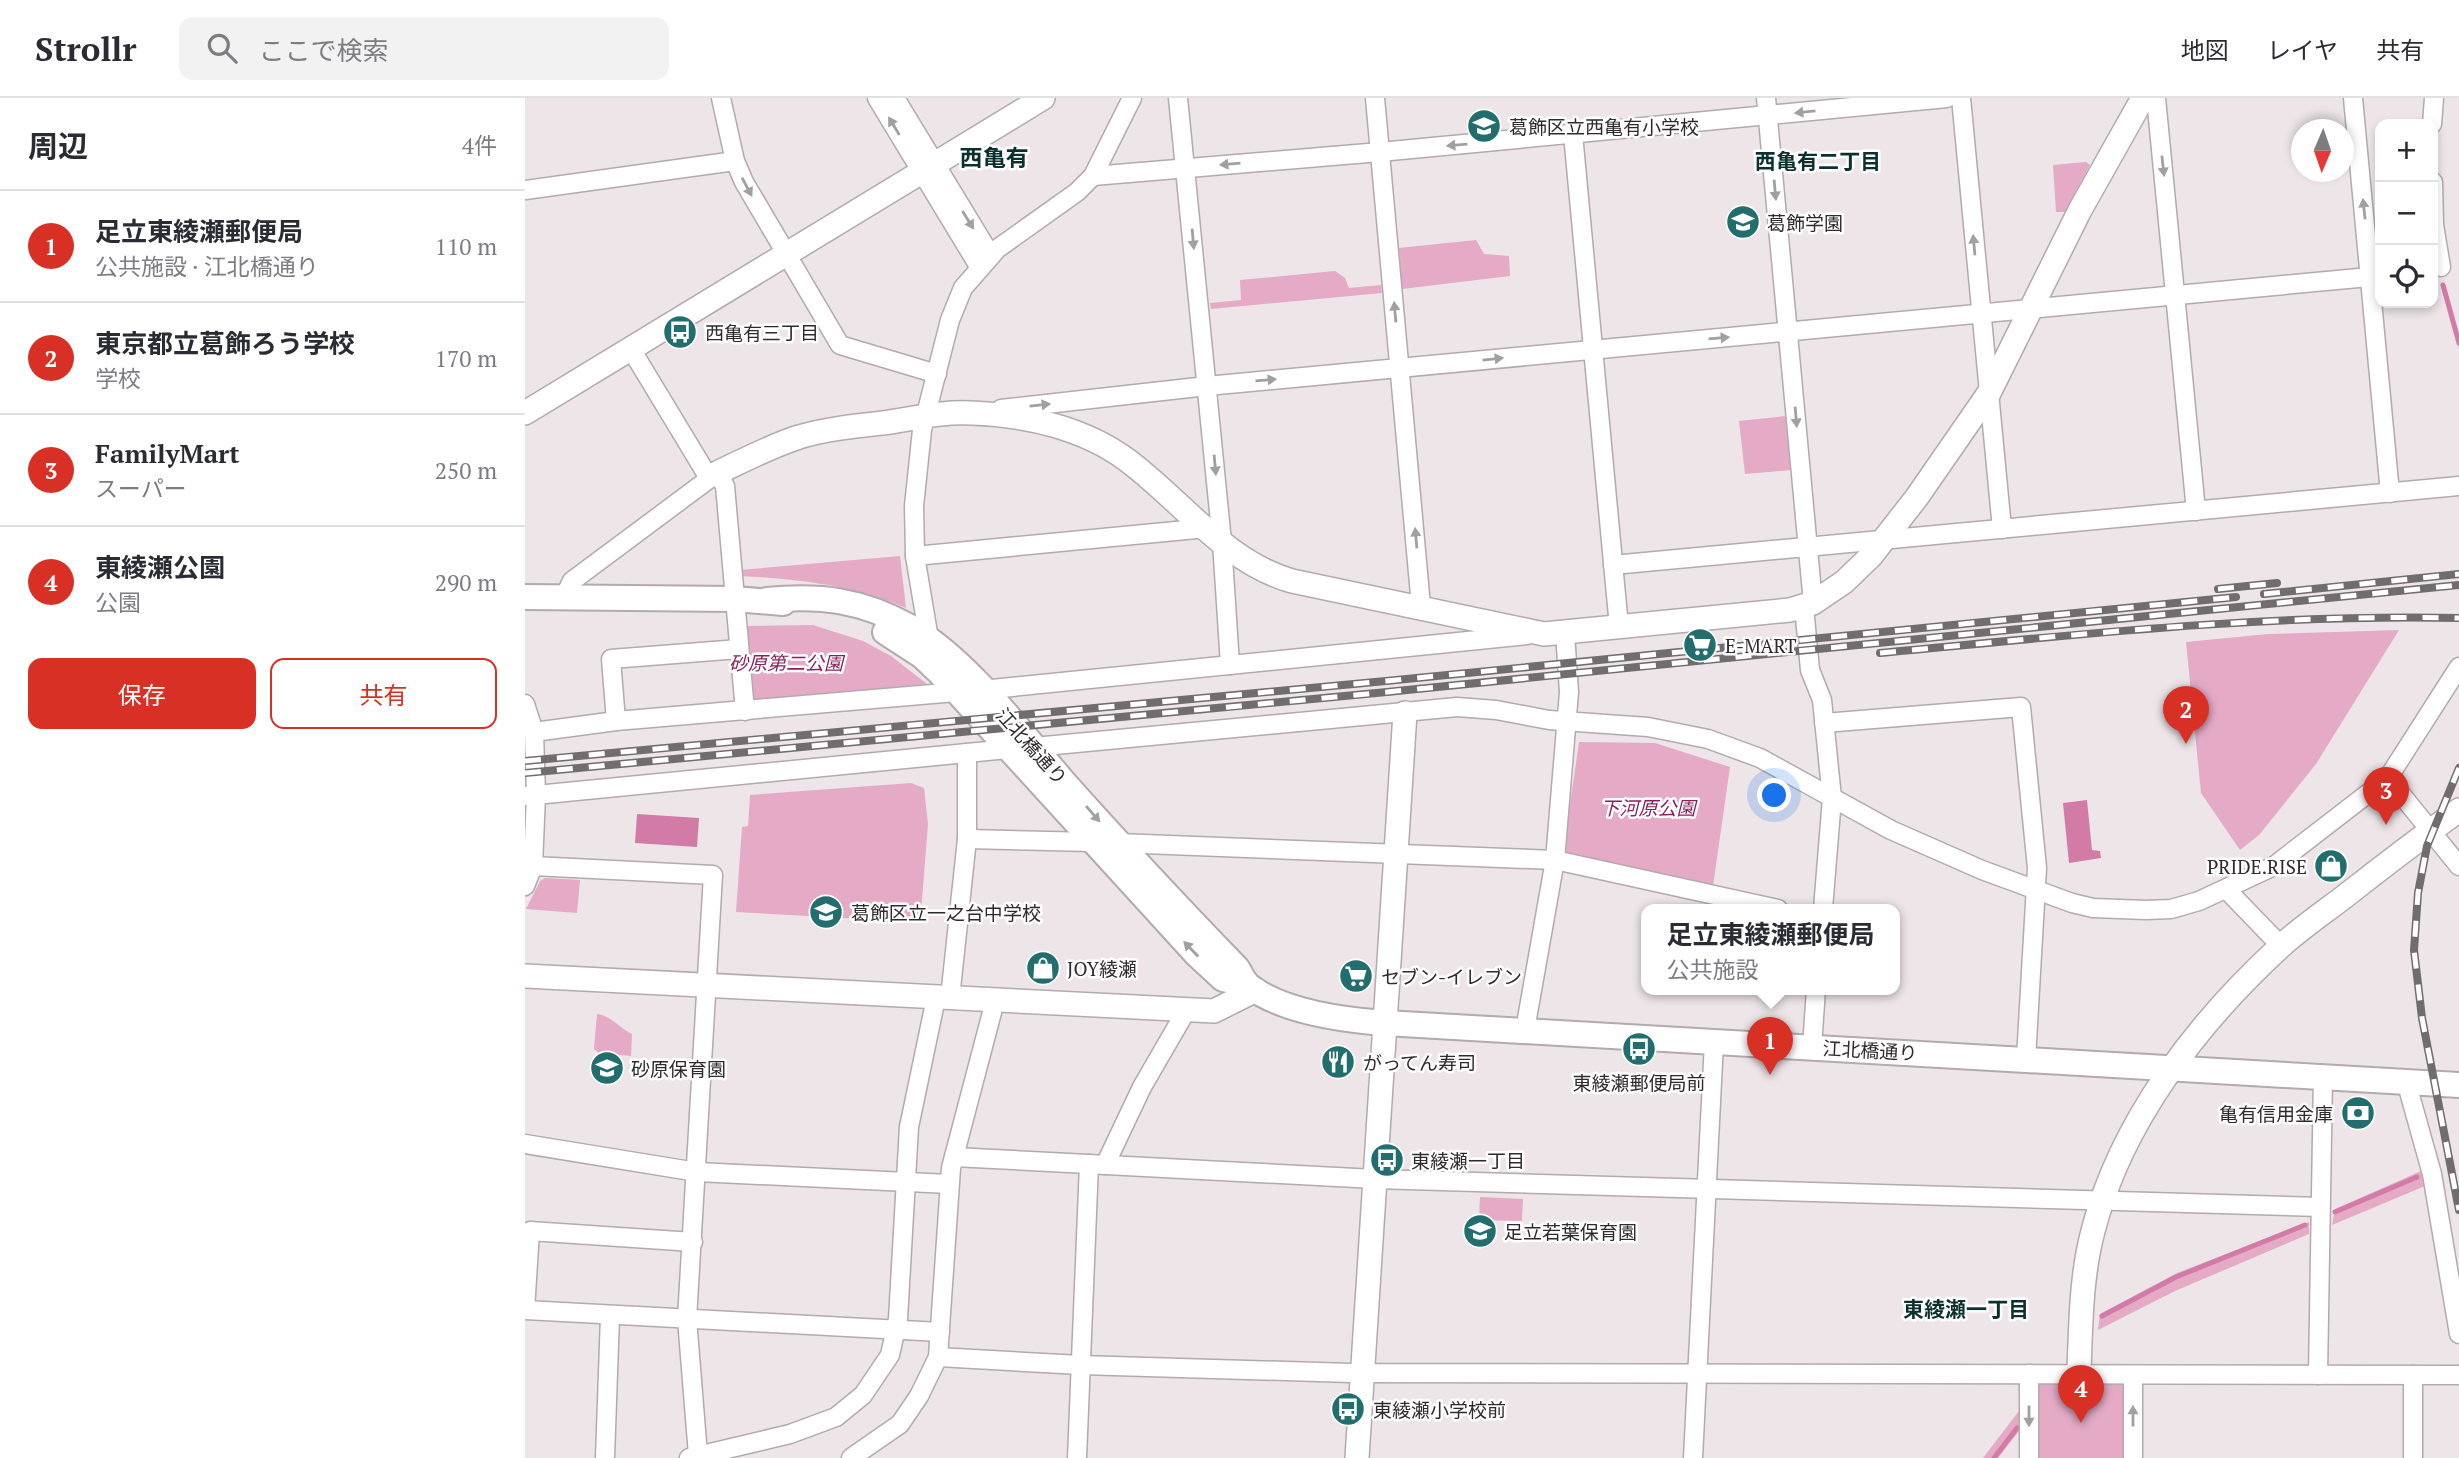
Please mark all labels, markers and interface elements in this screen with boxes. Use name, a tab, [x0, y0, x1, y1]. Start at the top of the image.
search box	[179, 17, 669, 80]
text: Strollr	[35, 27, 137, 70]
icon: search	[203, 29, 241, 67]
text: ここで検索	[259, 33, 389, 67]
text: 地図	[2181, 34, 2229, 66]
text: レイヤ	[2267, 34, 2338, 66]
text: 共有	[2376, 34, 2424, 66]
school or university icon: 葛飾区立西亀有小学校	[1465, 107, 1503, 145]
one-way arrow	[1794, 107, 1816, 118]
place label: 葛飾区立西亀有小学校	[1509, 114, 1699, 139]
one-way arrow	[888, 116, 901, 135]
north arrow	[2291, 119, 2354, 182]
map controls	[2375, 119, 2438, 308]
button: +	[2375, 119, 2438, 182]
text: 周辺	[28, 126, 88, 166]
text: 4件	[462, 130, 497, 161]
one-way arrow	[1446, 140, 1468, 151]
district label: 西亀有	[960, 142, 1029, 173]
district label: 西亀有二丁目	[1755, 147, 1881, 175]
one-way arrow	[2157, 155, 2168, 177]
one-way arrow	[1219, 159, 1241, 170]
one-way arrow	[741, 177, 753, 196]
one-way arrow	[1769, 180, 1780, 202]
button: −	[2375, 182, 2438, 245]
one-way arrow	[2358, 198, 2369, 220]
school or university icon: 葛飾学園	[1724, 203, 1762, 241]
one-way arrow	[961, 210, 974, 229]
place label: 葛飾学園	[1767, 210, 1843, 235]
text: 足立東綾瀬郵便局	[95, 214, 303, 248]
one-way arrow	[1188, 228, 1199, 250]
text: 1	[45, 231, 58, 262]
text: 110 m	[435, 231, 497, 262]
one-way arrow	[1969, 233, 1980, 255]
button: locate	[2375, 245, 2438, 308]
text: 公共施設 · 江北橋通り	[95, 251, 319, 282]
one-way arrow	[1389, 300, 1400, 322]
bus stop icon: 西亀有三丁目	[661, 313, 699, 351]
place label: 西亀有三丁目	[705, 320, 819, 345]
text: 東京都立葛飾ろう学校	[95, 326, 355, 360]
one-way arrow	[1709, 332, 1731, 343]
text: 2	[45, 343, 58, 374]
text: 170 m	[435, 343, 497, 374]
one-way arrow	[1482, 354, 1504, 365]
text: 学校	[95, 363, 141, 394]
one-way arrow	[1256, 375, 1278, 386]
one-way arrow	[1029, 399, 1051, 410]
one-way arrow	[1790, 406, 1801, 428]
text: FamilyMart	[95, 436, 240, 470]
text: 3	[45, 455, 58, 486]
text: 250 m	[435, 455, 497, 486]
one-way arrow	[1210, 455, 1221, 477]
text: スーパー	[95, 473, 187, 504]
one-way arrow	[1410, 527, 1421, 549]
text: 東綾瀬公園	[95, 550, 225, 584]
text: 4	[45, 567, 58, 598]
text: 290 m	[435, 567, 497, 598]
text: 公園	[95, 587, 141, 618]
supermarket icon: E-MART	[1681, 626, 1719, 664]
place label: E-MART	[1725, 633, 1797, 658]
park label: 砂原第二公園	[729, 650, 846, 675]
button: 保存	[28, 658, 256, 729]
button: 共有	[270, 658, 497, 729]
pin: 2	[2163, 686, 2209, 744]
street label: 江北橋通り	[991, 702, 1073, 790]
pin: 3	[2363, 767, 2409, 825]
your location	[1757, 778, 1791, 812]
park label: 下河原公園	[1600, 795, 1698, 820]
one-way arrow	[1085, 805, 1101, 823]
shop icon: PRIDE.RISE	[2312, 847, 2350, 885]
place label: PRIDE.RISE	[2207, 854, 2307, 879]
school or university icon: 葛飾区立一之台中学校	[807, 893, 845, 931]
place label: 葛飾区立一之台中学校	[851, 900, 1041, 925]
popup	[1641, 904, 1900, 995]
text: 足立東綾瀬郵便局	[1666, 917, 1875, 951]
one-way arrow	[1183, 940, 1199, 958]
shop icon: JOY綾瀬	[1024, 949, 1062, 987]
text: 公共施設	[1666, 954, 1758, 985]
place label: JOY綾瀬	[1067, 956, 1137, 981]
supermarket icon: セブン-イレブン	[1337, 957, 1375, 995]
place label: セブン-イレブン	[1381, 964, 1522, 989]
pin: 1	[1747, 1017, 1793, 1075]
bus stop icon: 東綾瀬郵便局前	[1620, 1030, 1658, 1068]
street label: 江北橋通り	[1822, 1035, 1918, 1065]
restaurant icon: がってん寿司	[1319, 1043, 1357, 1081]
school or university icon: 砂原保育園	[588, 1049, 626, 1087]
place label: がってん寿司	[1363, 1050, 1476, 1075]
place label: 砂原保育園	[631, 1056, 726, 1081]
place label: 東綾瀬郵便局前	[1572, 1070, 1706, 1095]
bank icon: 亀有信用金庫	[2339, 1094, 2377, 1132]
place label: 亀有信用金庫	[2219, 1101, 2333, 1126]
bus stop icon: 東綾瀬一丁目	[1368, 1141, 1406, 1179]
place label: 東綾瀬一丁目	[1411, 1148, 1525, 1173]
school or university icon: 足立若葉保育園	[1461, 1212, 1499, 1250]
place label: 足立若葉保育園	[1504, 1219, 1637, 1244]
district label: 東綾瀬一丁目	[1903, 1295, 2029, 1323]
pin: 4	[2058, 1365, 2104, 1423]
bus stop icon: 東綾瀬小学校前	[1329, 1390, 1367, 1428]
place label: 東綾瀬小学校前	[1373, 1397, 1506, 1422]
one-way arrow	[2023, 1405, 2035, 1427]
one-way arrow	[2127, 1405, 2139, 1427]

